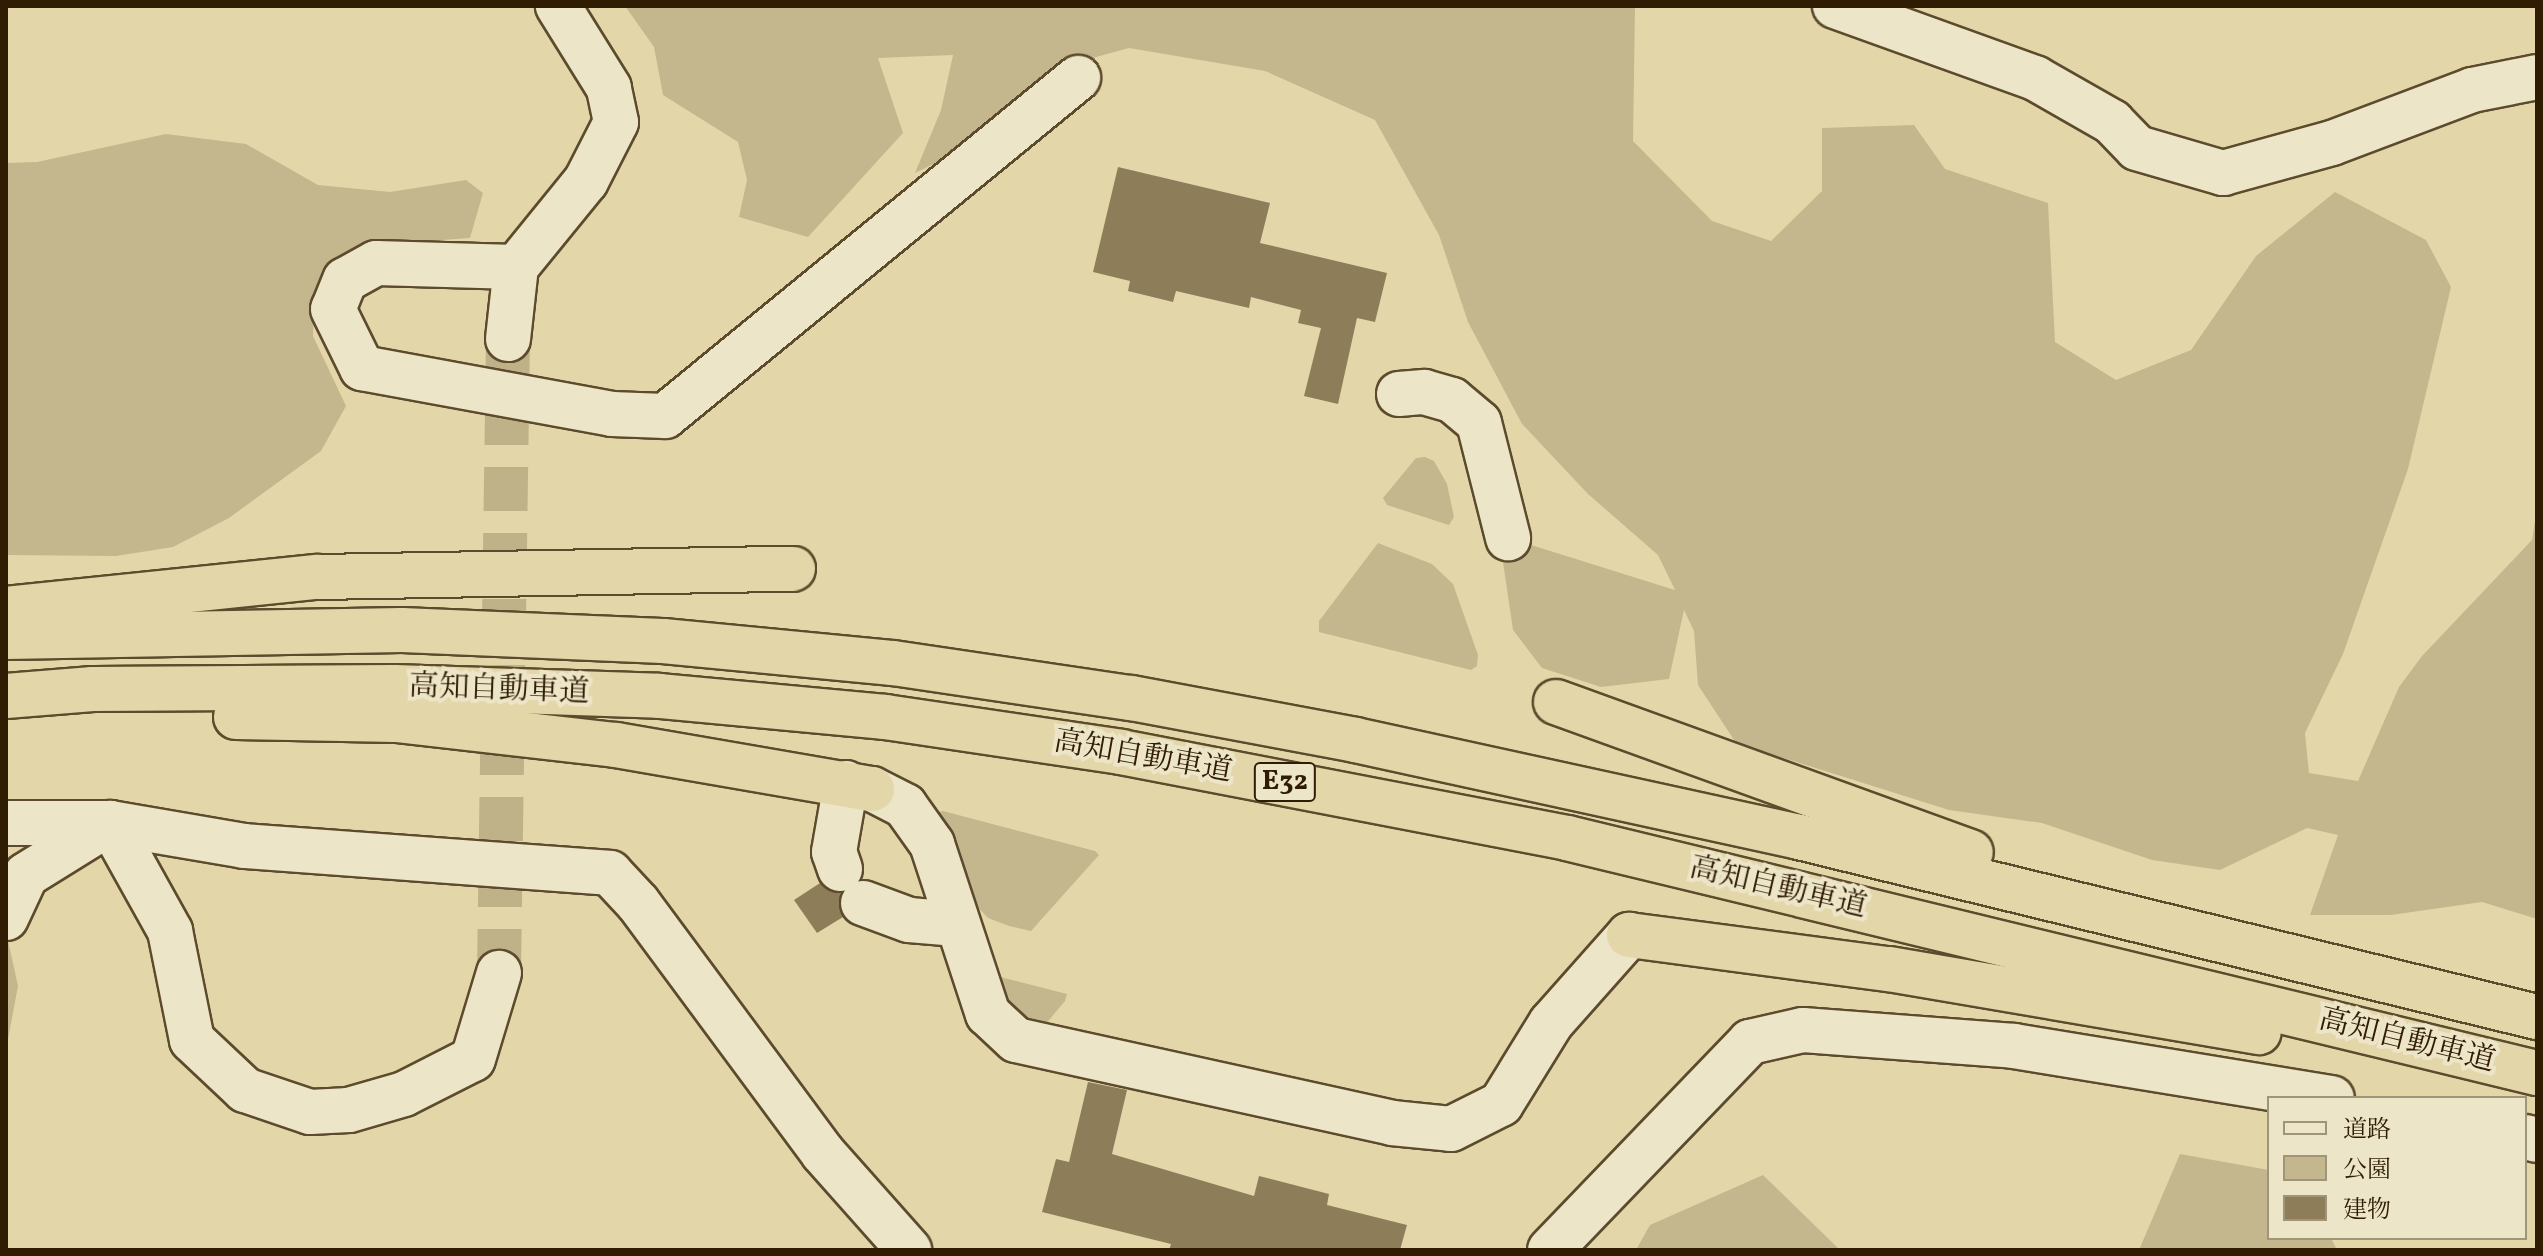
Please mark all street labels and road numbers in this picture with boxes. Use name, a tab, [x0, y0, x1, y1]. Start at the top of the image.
street label: 高知自動車道	[408, 669, 590, 711]
street label: 高知自動車道	[1051, 724, 1235, 790]
road number: E32	[1253, 758, 1317, 806]
street label: 高知自動車道	[1686, 850, 1870, 926]
street label: 高知自動車道	[2315, 1002, 2499, 1080]

